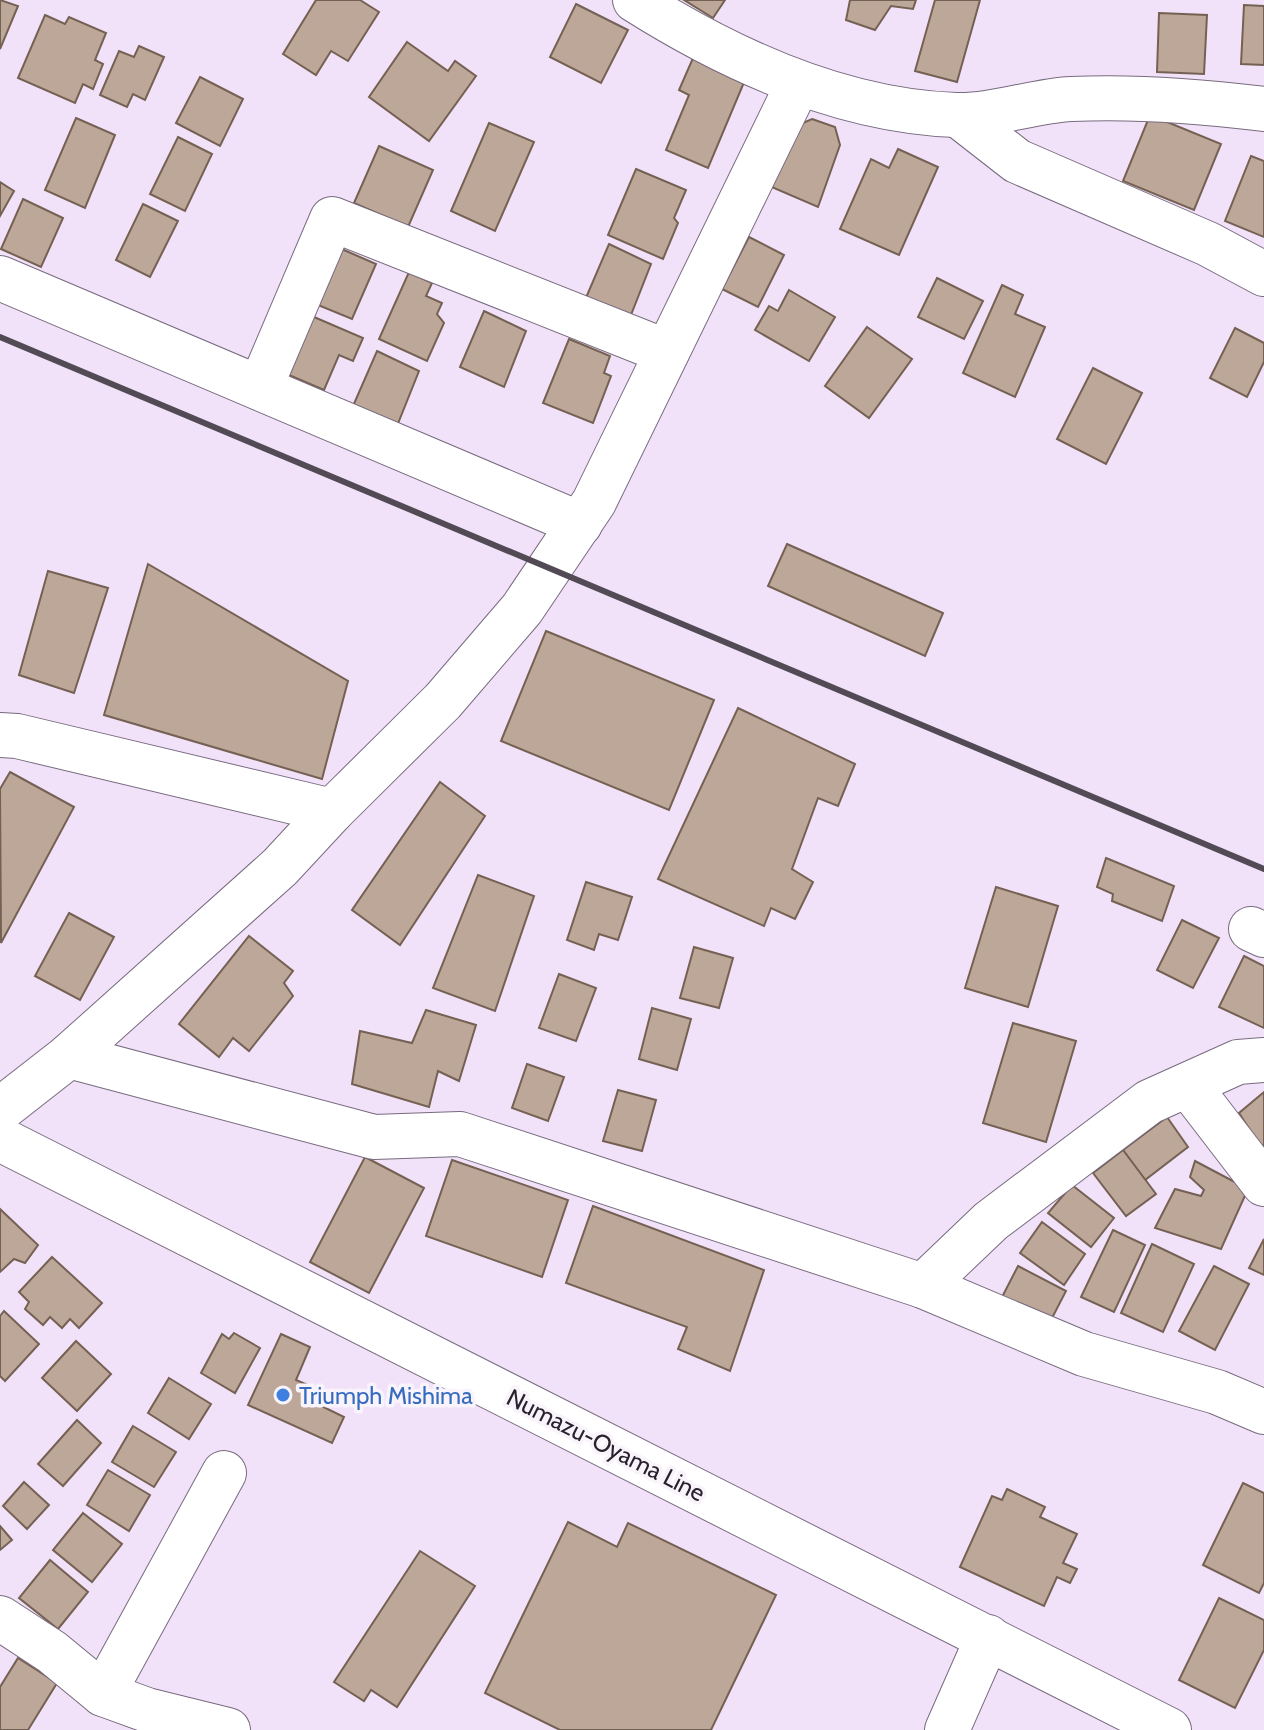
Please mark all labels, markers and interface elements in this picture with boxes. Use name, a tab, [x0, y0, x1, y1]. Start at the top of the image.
place label: Triumph Mishima	[299, 1381, 473, 1410]
street label: Numazu-Oyama Line	[502, 1382, 710, 1508]
marker: Triumph Mishima	[274, 1386, 292, 1404]

